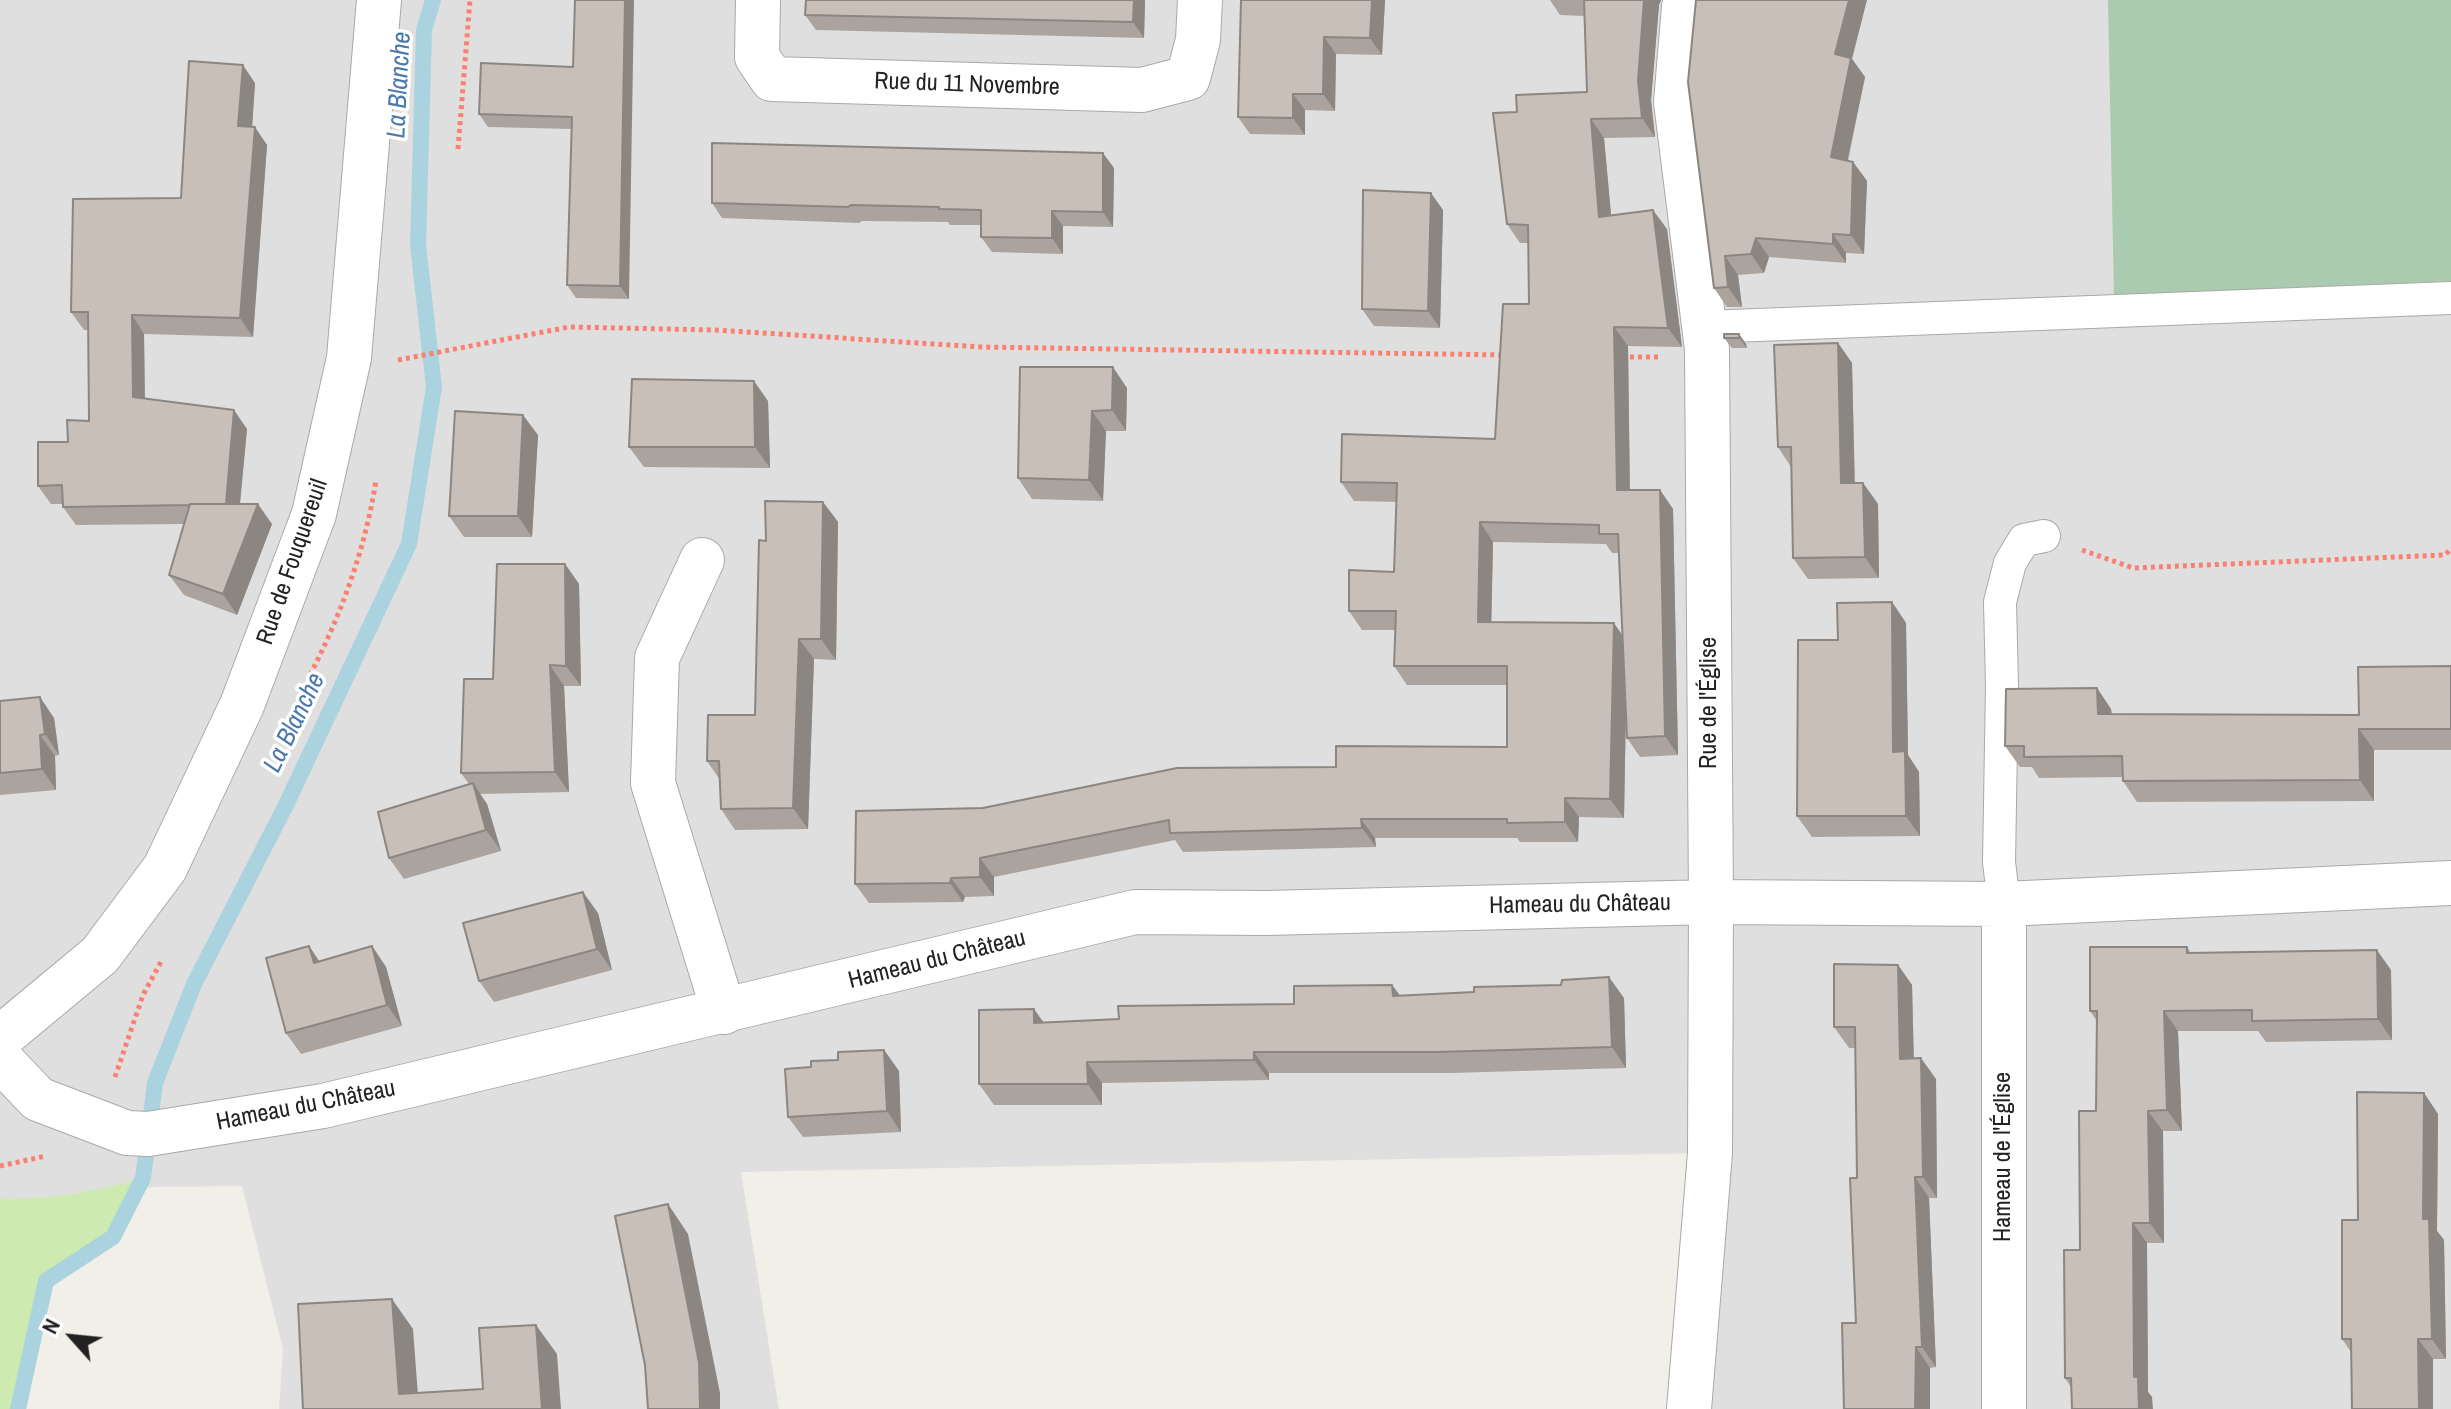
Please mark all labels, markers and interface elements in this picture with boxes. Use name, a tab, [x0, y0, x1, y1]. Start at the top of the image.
water label: La Blanche	[382, 31, 418, 139]
street label: Rue du 11 Novembre	[874, 67, 1060, 103]
street label: Rue de Fouquereuil	[251, 476, 335, 648]
street label: Rue de l'Église	[1696, 637, 1724, 769]
water label: La Blanche	[258, 668, 332, 778]
street label: Hameau du Château	[1489, 889, 1671, 921]
street label: Hameau du Château	[845, 924, 1029, 996]
street label: Hameau de l'Église	[1990, 1072, 2018, 1242]
street label: Hameau du Château	[214, 1075, 398, 1137]
north arrow	[32, 1297, 112, 1377]
text: N	[34, 1313, 67, 1339]

